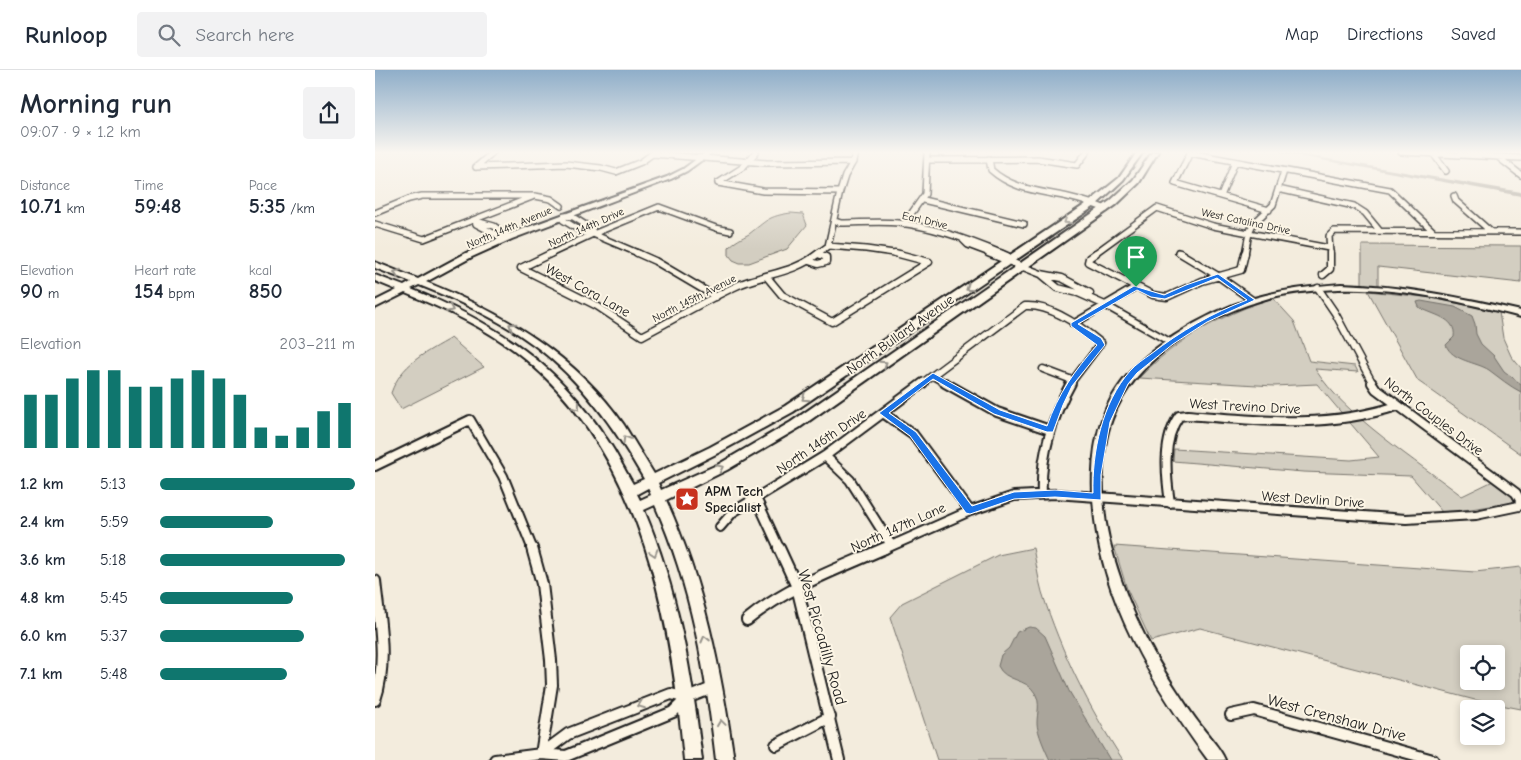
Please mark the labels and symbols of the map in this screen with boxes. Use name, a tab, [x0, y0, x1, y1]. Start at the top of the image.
street label: North 144th Avenue	[465, 203, 554, 251]
street label: North 144th Drive	[546, 205, 627, 250]
street label: West Catalina Drive	[1200, 206, 1292, 237]
street label: Earl Drive	[901, 209, 949, 232]
one-way arrow	[1064, 215, 1073, 224]
pin	[1115, 236, 1157, 287]
street label: West Cora Lane	[542, 260, 633, 321]
one-way arrow	[393, 269, 402, 279]
street label: North 145th Avenue	[650, 272, 739, 325]
one-way arrow	[965, 281, 974, 291]
street label: North Bullard Avenue	[843, 291, 957, 378]
one-way arrow	[445, 303, 454, 313]
one-way arrow	[508, 323, 517, 332]
one-way arrow	[879, 361, 888, 370]
street label: North Couples Drive	[1381, 374, 1487, 459]
one-way arrow	[801, 392, 811, 401]
street label: West Trevino Drive	[1189, 395, 1301, 418]
one-way arrow	[572, 401, 580, 410]
street label: North 146th Drive	[773, 405, 869, 478]
one-way arrow	[623, 436, 633, 445]
one-way arrow	[714, 464, 723, 474]
place label: APM Tech Specialist	[705, 483, 763, 516]
place icon: APM Tech Specialist	[674, 486, 700, 512]
street label: West Devlin Drive	[1261, 487, 1365, 512]
street label: North 147th Lane	[848, 499, 948, 556]
one-way arrow	[648, 549, 658, 557]
street label: West Piccadilly Road	[794, 568, 850, 707]
one-way arrow	[700, 635, 711, 643]
street label: West Crenshaw Drive	[1265, 691, 1408, 745]
one-way arrow	[637, 699, 646, 710]
one-way arrow	[716, 719, 726, 728]

